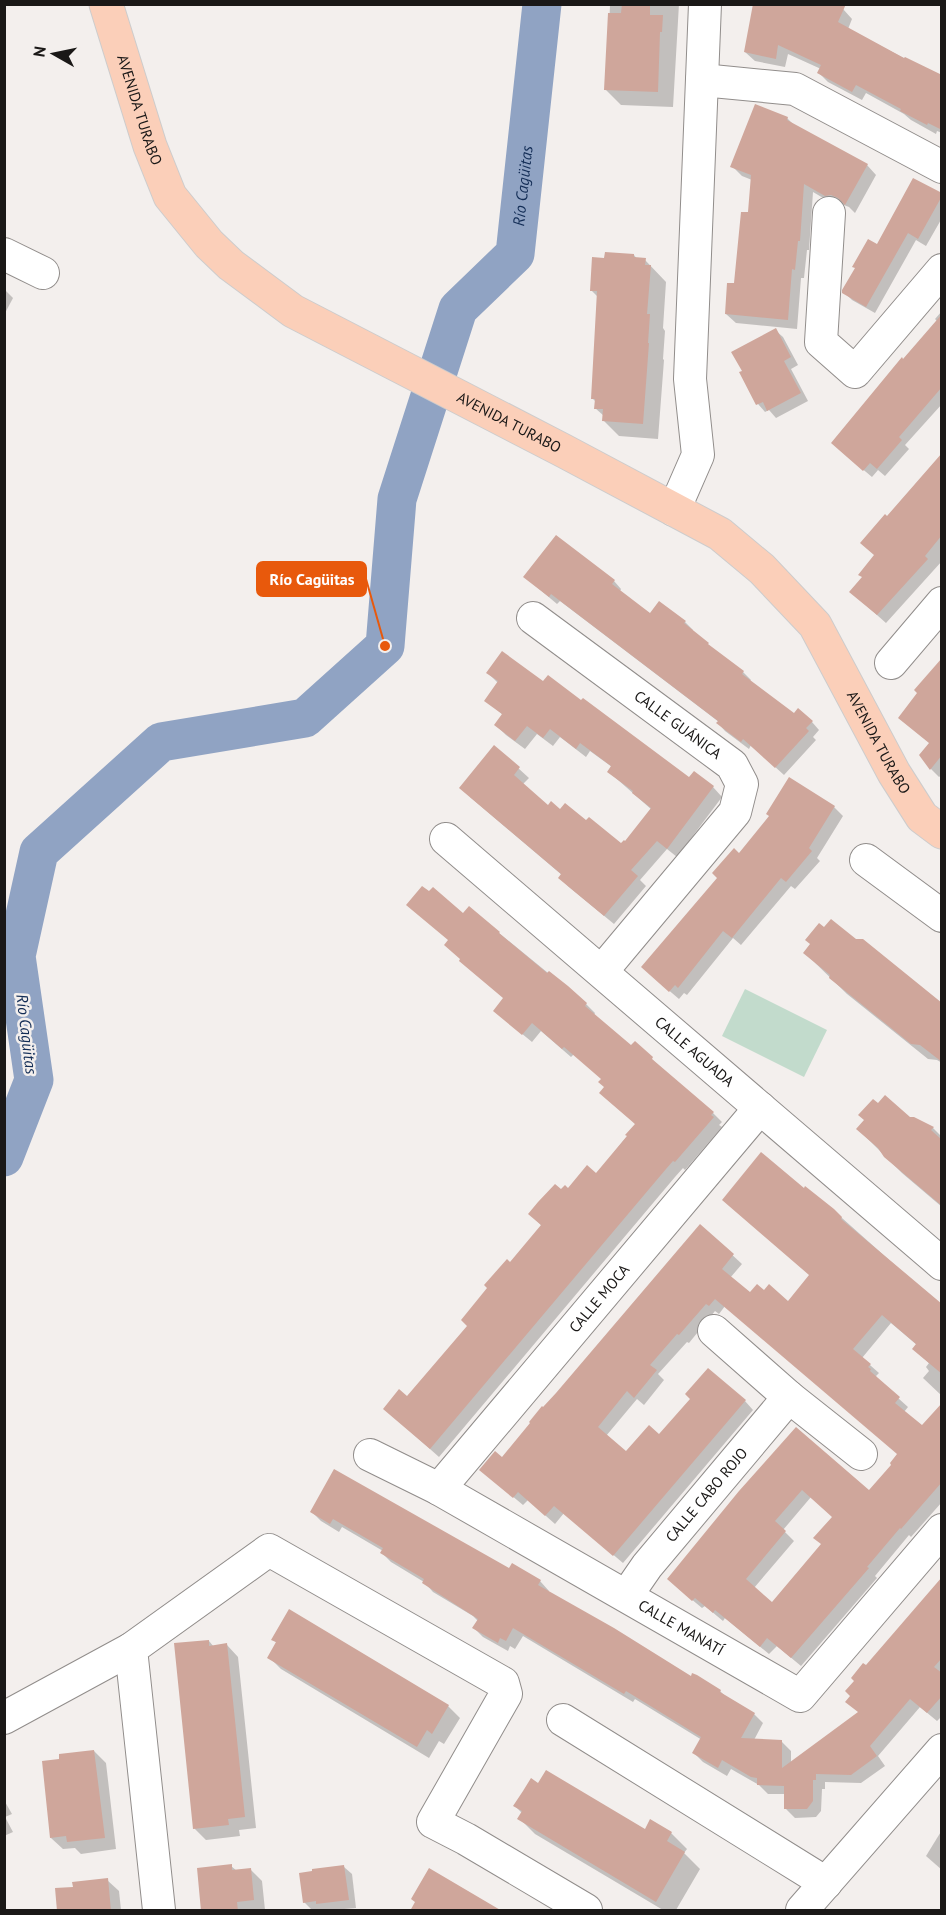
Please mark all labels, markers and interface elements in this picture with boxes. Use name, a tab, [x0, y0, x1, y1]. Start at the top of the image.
north arrow	[24, 24, 84, 84]
text: N	[28, 45, 50, 58]
street label: AVENIDA TURABO	[113, 52, 167, 168]
water label: Río Cagüitas	[508, 144, 537, 227]
street label: AVENIDA TURABO	[454, 387, 565, 457]
callout: Río Cagüitas	[257, 562, 366, 596]
text: Río Cagüitas	[270, 569, 355, 589]
street label: CALLE GUÁNICA	[631, 686, 726, 763]
street label: AVENIDA TURABO	[843, 687, 915, 797]
water label: Río Cagüitas	[12, 993, 42, 1076]
street label: CALLE AGUADA	[651, 1012, 738, 1091]
street label: CALLE MOCA	[565, 1260, 633, 1336]
street label: CALLE CABO ROJO	[661, 1443, 751, 1546]
street label: CALLE MANATÍ	[635, 1595, 728, 1660]

